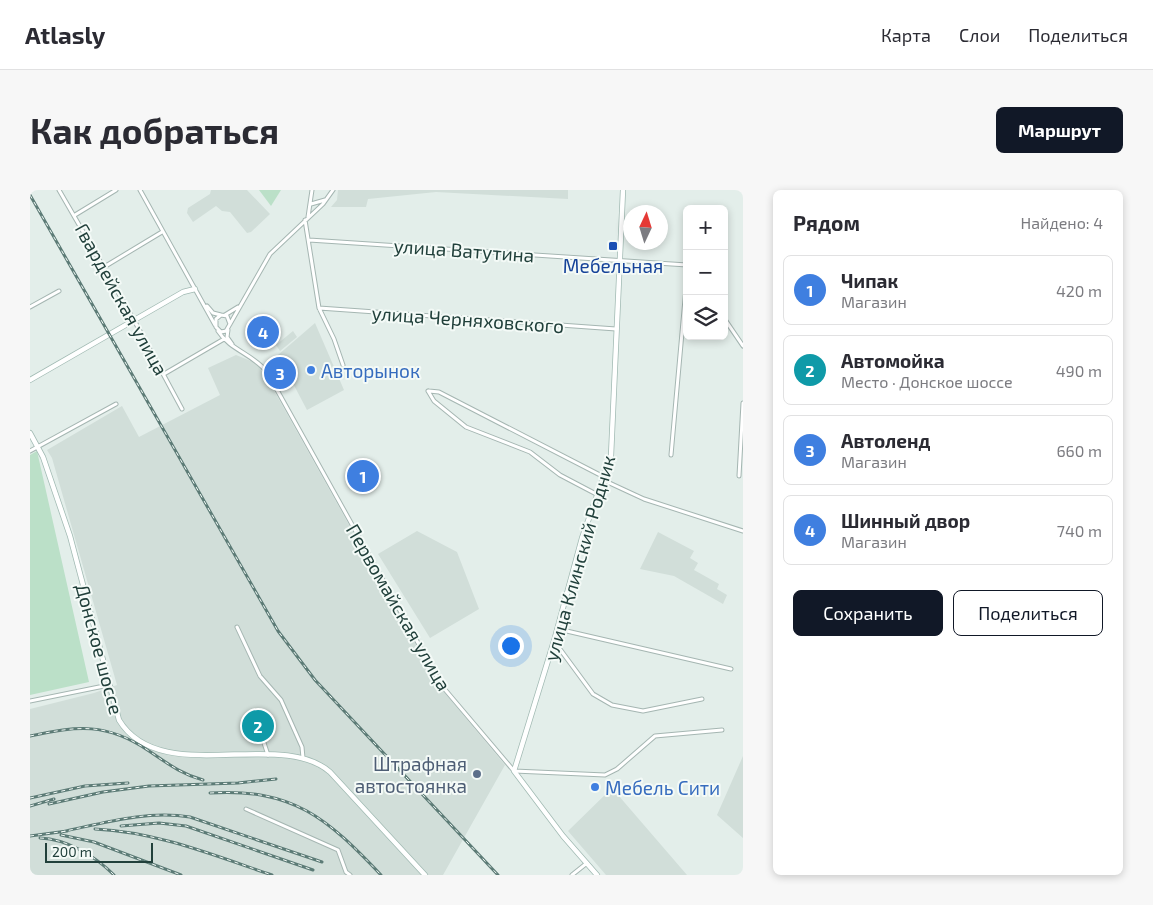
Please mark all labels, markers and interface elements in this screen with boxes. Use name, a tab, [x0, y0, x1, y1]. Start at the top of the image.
text: Atlasly	[25, 20, 105, 49]
text: Карта	[881, 24, 931, 46]
text: Слои	[959, 24, 1000, 46]
text: Поделиться	[1028, 24, 1128, 46]
button: Маршрут	[996, 107, 1123, 153]
text: Как добраться	[30, 109, 279, 151]
north arrow	[623, 205, 668, 250]
map controls	[683, 205, 728, 340]
button: +	[683, 205, 728, 250]
text: Рядом	[793, 210, 860, 235]
text: Найдено: 4	[1020, 213, 1103, 232]
street label: Гвардейская улица	[70, 219, 173, 379]
street label: улица Ватутина	[393, 234, 535, 267]
marker: Мебельная	[607, 240, 619, 252]
button: −	[683, 250, 728, 295]
place label: Мебельная	[563, 254, 663, 277]
text: Чипак	[841, 269, 898, 292]
text: 1	[807, 281, 813, 300]
text: 420 m	[1056, 281, 1102, 300]
text: Магазин	[841, 292, 907, 311]
button: layers	[683, 295, 728, 340]
street label: улица Черняховского	[371, 301, 565, 338]
pin: 4	[247, 313, 279, 351]
text: Автомойка	[841, 349, 945, 372]
pin: 3	[264, 354, 296, 392]
place label: Авторынок	[321, 359, 420, 382]
text: 2	[805, 361, 815, 380]
text: 490 m	[1056, 361, 1102, 380]
marker: Авторынок	[305, 364, 317, 376]
text: Место · Донское шоссе	[841, 372, 1013, 391]
text: Автоленд	[841, 429, 931, 452]
text: 3	[805, 441, 815, 460]
text: 660 m	[1056, 441, 1102, 460]
street label: улица Клинский Родник	[539, 452, 620, 664]
text: Магазин	[841, 452, 907, 471]
pin: 1	[347, 457, 379, 495]
text: Шинный двор	[841, 509, 970, 532]
street label: Первомайская улица	[341, 519, 456, 695]
text: 4	[805, 521, 815, 540]
text: 740 m	[1057, 521, 1102, 540]
text: Магазин	[841, 532, 907, 551]
street label: Донское шоссе	[71, 581, 129, 717]
button: Сохранить	[793, 590, 943, 636]
button: Поделиться	[953, 590, 1103, 636]
your location	[498, 633, 524, 659]
pin: 2	[242, 707, 274, 745]
place label: Штрафная автостоянка	[355, 752, 467, 797]
marker: Штрафная автостоянка	[471, 768, 483, 780]
place label: Мебель Сити	[605, 776, 720, 799]
marker: Мебель Сити	[589, 781, 601, 793]
scale bar	[45, 840, 152, 863]
text: 200 m	[52, 843, 92, 860]

